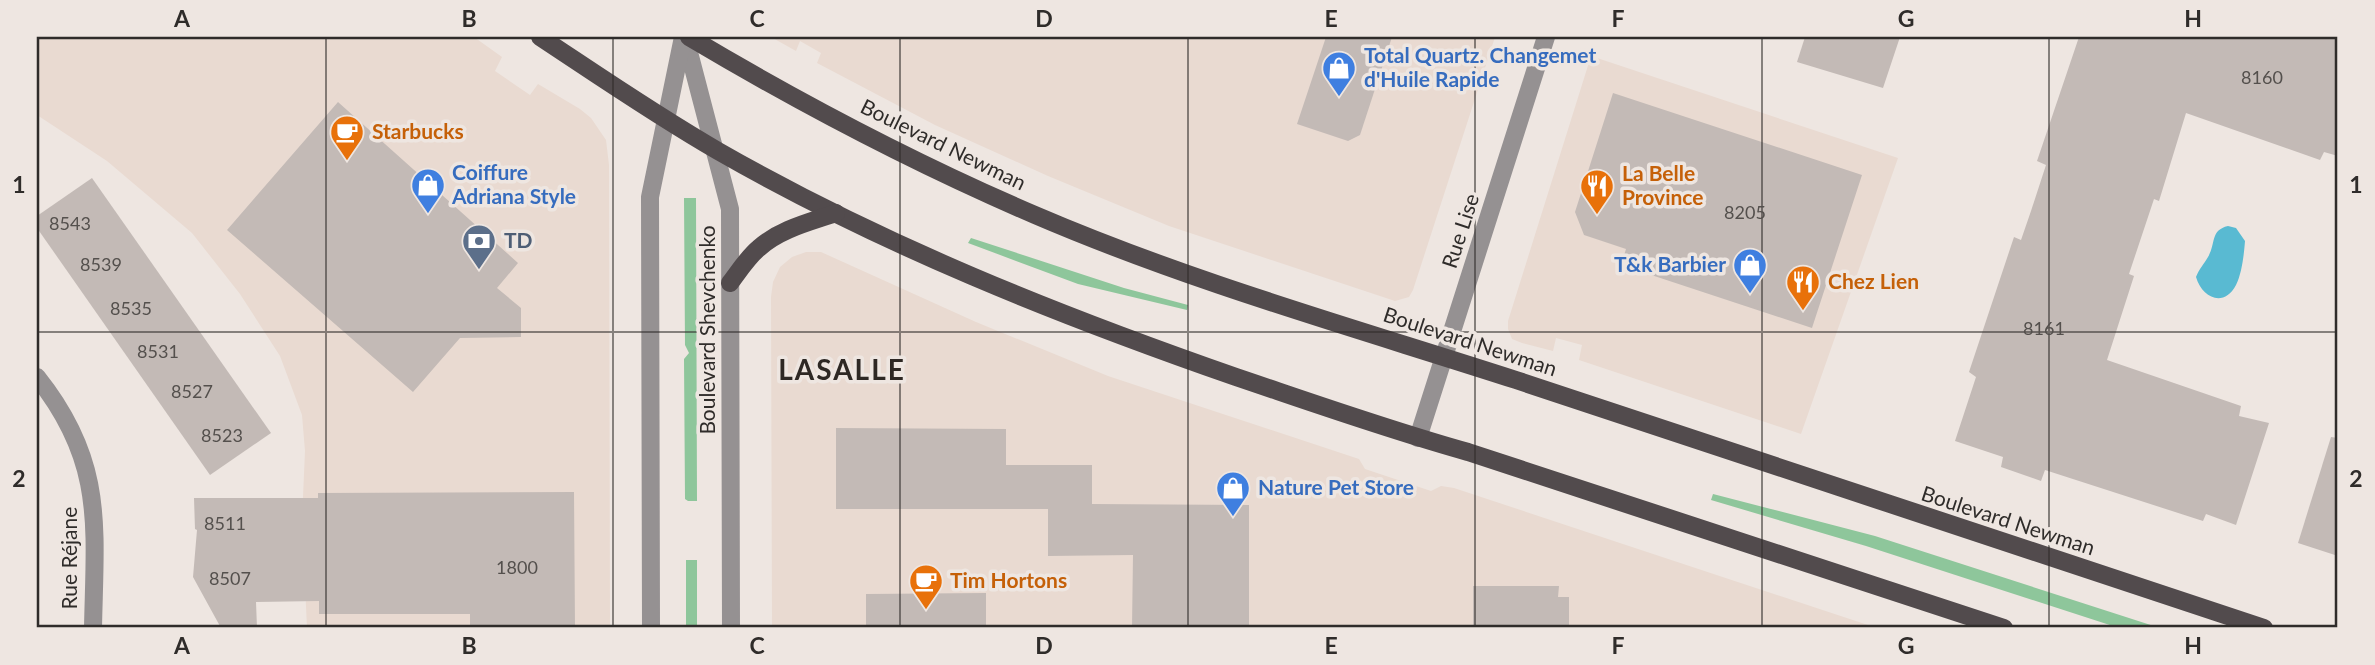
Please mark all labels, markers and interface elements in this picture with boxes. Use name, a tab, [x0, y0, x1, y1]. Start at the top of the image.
text: A	[173, 4, 191, 32]
text: B	[461, 4, 477, 32]
text: C	[749, 4, 765, 32]
text: D	[1035, 4, 1053, 32]
text: E	[1324, 4, 1338, 32]
text: F	[1611, 4, 1625, 32]
text: G	[1898, 4, 1914, 32]
text: H	[2184, 4, 2202, 32]
place label: Total Quartz. Changemet d'Huile Rapide	[1364, 42, 1596, 91]
shop icon: Total Quartz. Changemet d'Huile Rapide	[1320, 49, 1358, 98]
house number: 8160	[2241, 66, 2283, 88]
street label: Boulevard Newman	[857, 93, 1030, 195]
cafe icon: Starbucks	[328, 113, 366, 162]
place label: Starbucks	[372, 118, 464, 143]
place label: Coiffure Adriana Style	[451, 159, 576, 208]
place label: La Belle Province	[1622, 160, 1704, 209]
shop icon: Coiffure Adriana Style	[409, 166, 447, 215]
restaurant icon: La Belle Province	[1578, 167, 1616, 216]
text: 1	[12, 170, 26, 198]
text: 1	[2349, 170, 2363, 198]
street label: Rue Lise	[1436, 190, 1483, 271]
house number: 8205	[1724, 201, 1766, 223]
house number: 8543	[49, 212, 91, 234]
bank icon: TD	[460, 222, 498, 271]
street label: Boulevard Shevchenko	[694, 225, 719, 435]
place label: TD	[504, 227, 533, 252]
shop icon: T&k Barbier	[1731, 246, 1769, 295]
place label: T&k Barbier	[1614, 251, 1726, 276]
house number: 8539	[80, 253, 122, 275]
restaurant icon: Chez Lien	[1784, 263, 1822, 312]
place label: Chez Lien	[1828, 268, 1919, 293]
house number: 8535	[110, 297, 152, 319]
street label: Boulevard Newman	[1381, 301, 1560, 380]
house number: 8161	[2023, 317, 2065, 339]
house number: 8531	[137, 340, 179, 362]
district label: LASALLE	[778, 352, 906, 386]
house number: 8527	[171, 380, 213, 402]
house number: 8523	[201, 424, 243, 446]
text: 2	[12, 464, 26, 492]
text: 2	[2349, 464, 2363, 492]
shop icon: Nature Pet Store	[1214, 469, 1252, 518]
place label: Nature Pet Store	[1258, 474, 1414, 499]
street label: Boulevard Newman	[1919, 480, 2098, 559]
street label: Rue Réjane	[56, 507, 81, 609]
house number: 8511	[204, 512, 246, 534]
house number: 1800	[496, 556, 538, 578]
cafe icon: Tim Hortons	[907, 562, 945, 611]
house number: 8507	[209, 567, 251, 589]
place label: Tim Hortons	[950, 567, 1067, 592]
text: A	[173, 631, 191, 659]
text: B	[461, 631, 477, 659]
text: C	[749, 631, 765, 659]
text: D	[1035, 631, 1053, 659]
text: E	[1324, 631, 1338, 659]
text: F	[1611, 631, 1625, 659]
text: G	[1898, 631, 1914, 659]
text: H	[2184, 631, 2202, 659]

